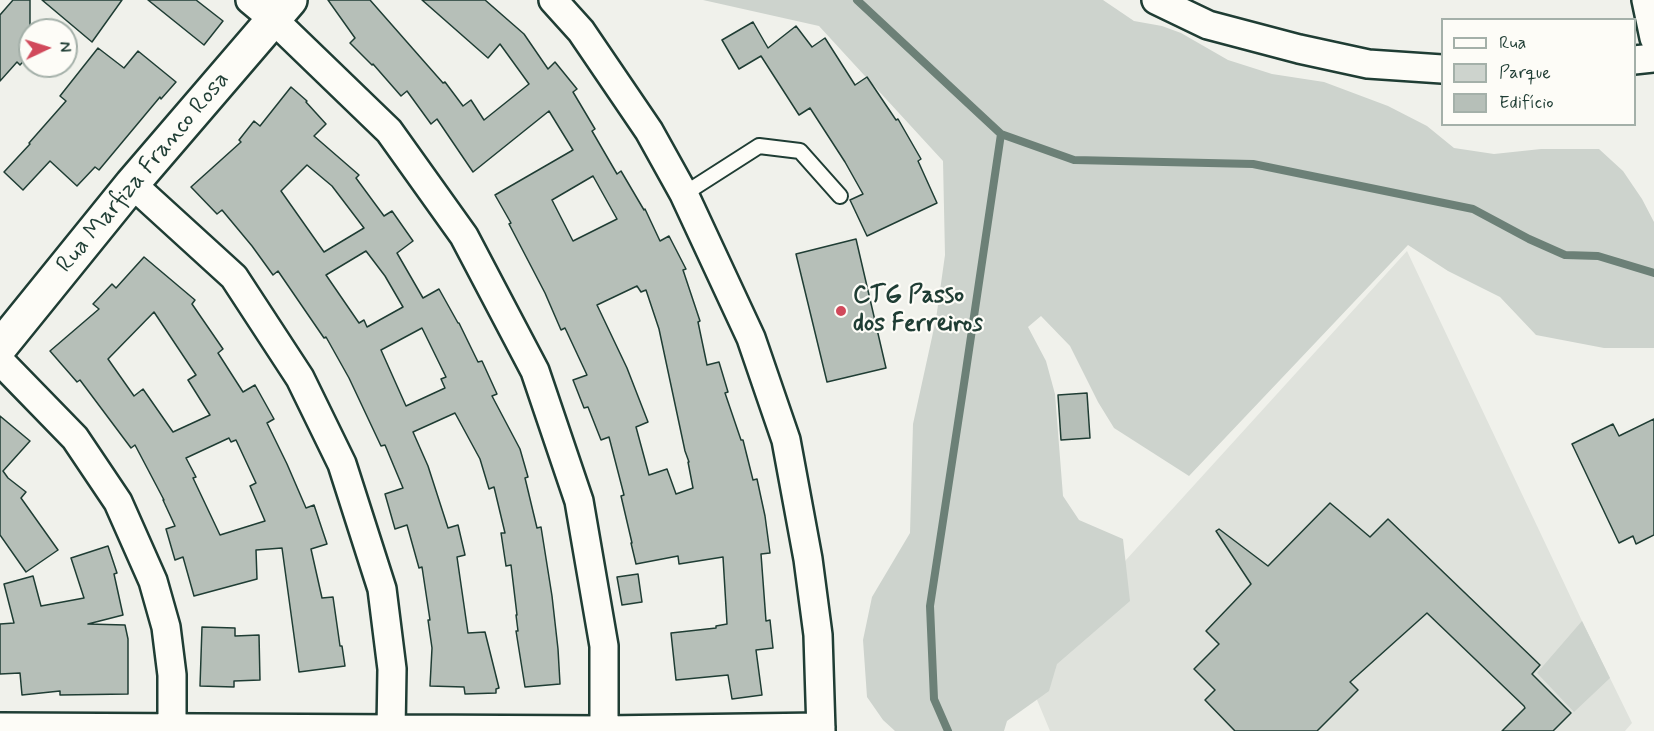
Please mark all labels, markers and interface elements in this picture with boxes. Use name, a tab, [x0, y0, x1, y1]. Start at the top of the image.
north arrow	[18, 18, 78, 78]
legend	[1441, 18, 1636, 126]
text: Rua	[1499, 31, 1526, 55]
text: N	[54, 41, 75, 53]
text: Parque	[1499, 61, 1551, 85]
street label: Rua Marfiza Franco Rosa	[51, 66, 237, 280]
text: Edifício	[1499, 91, 1554, 115]
place label: CTG Passo dos Ferreiros	[853, 283, 983, 339]
marker: CTG Passo dos Ferreiros	[834, 304, 848, 318]

